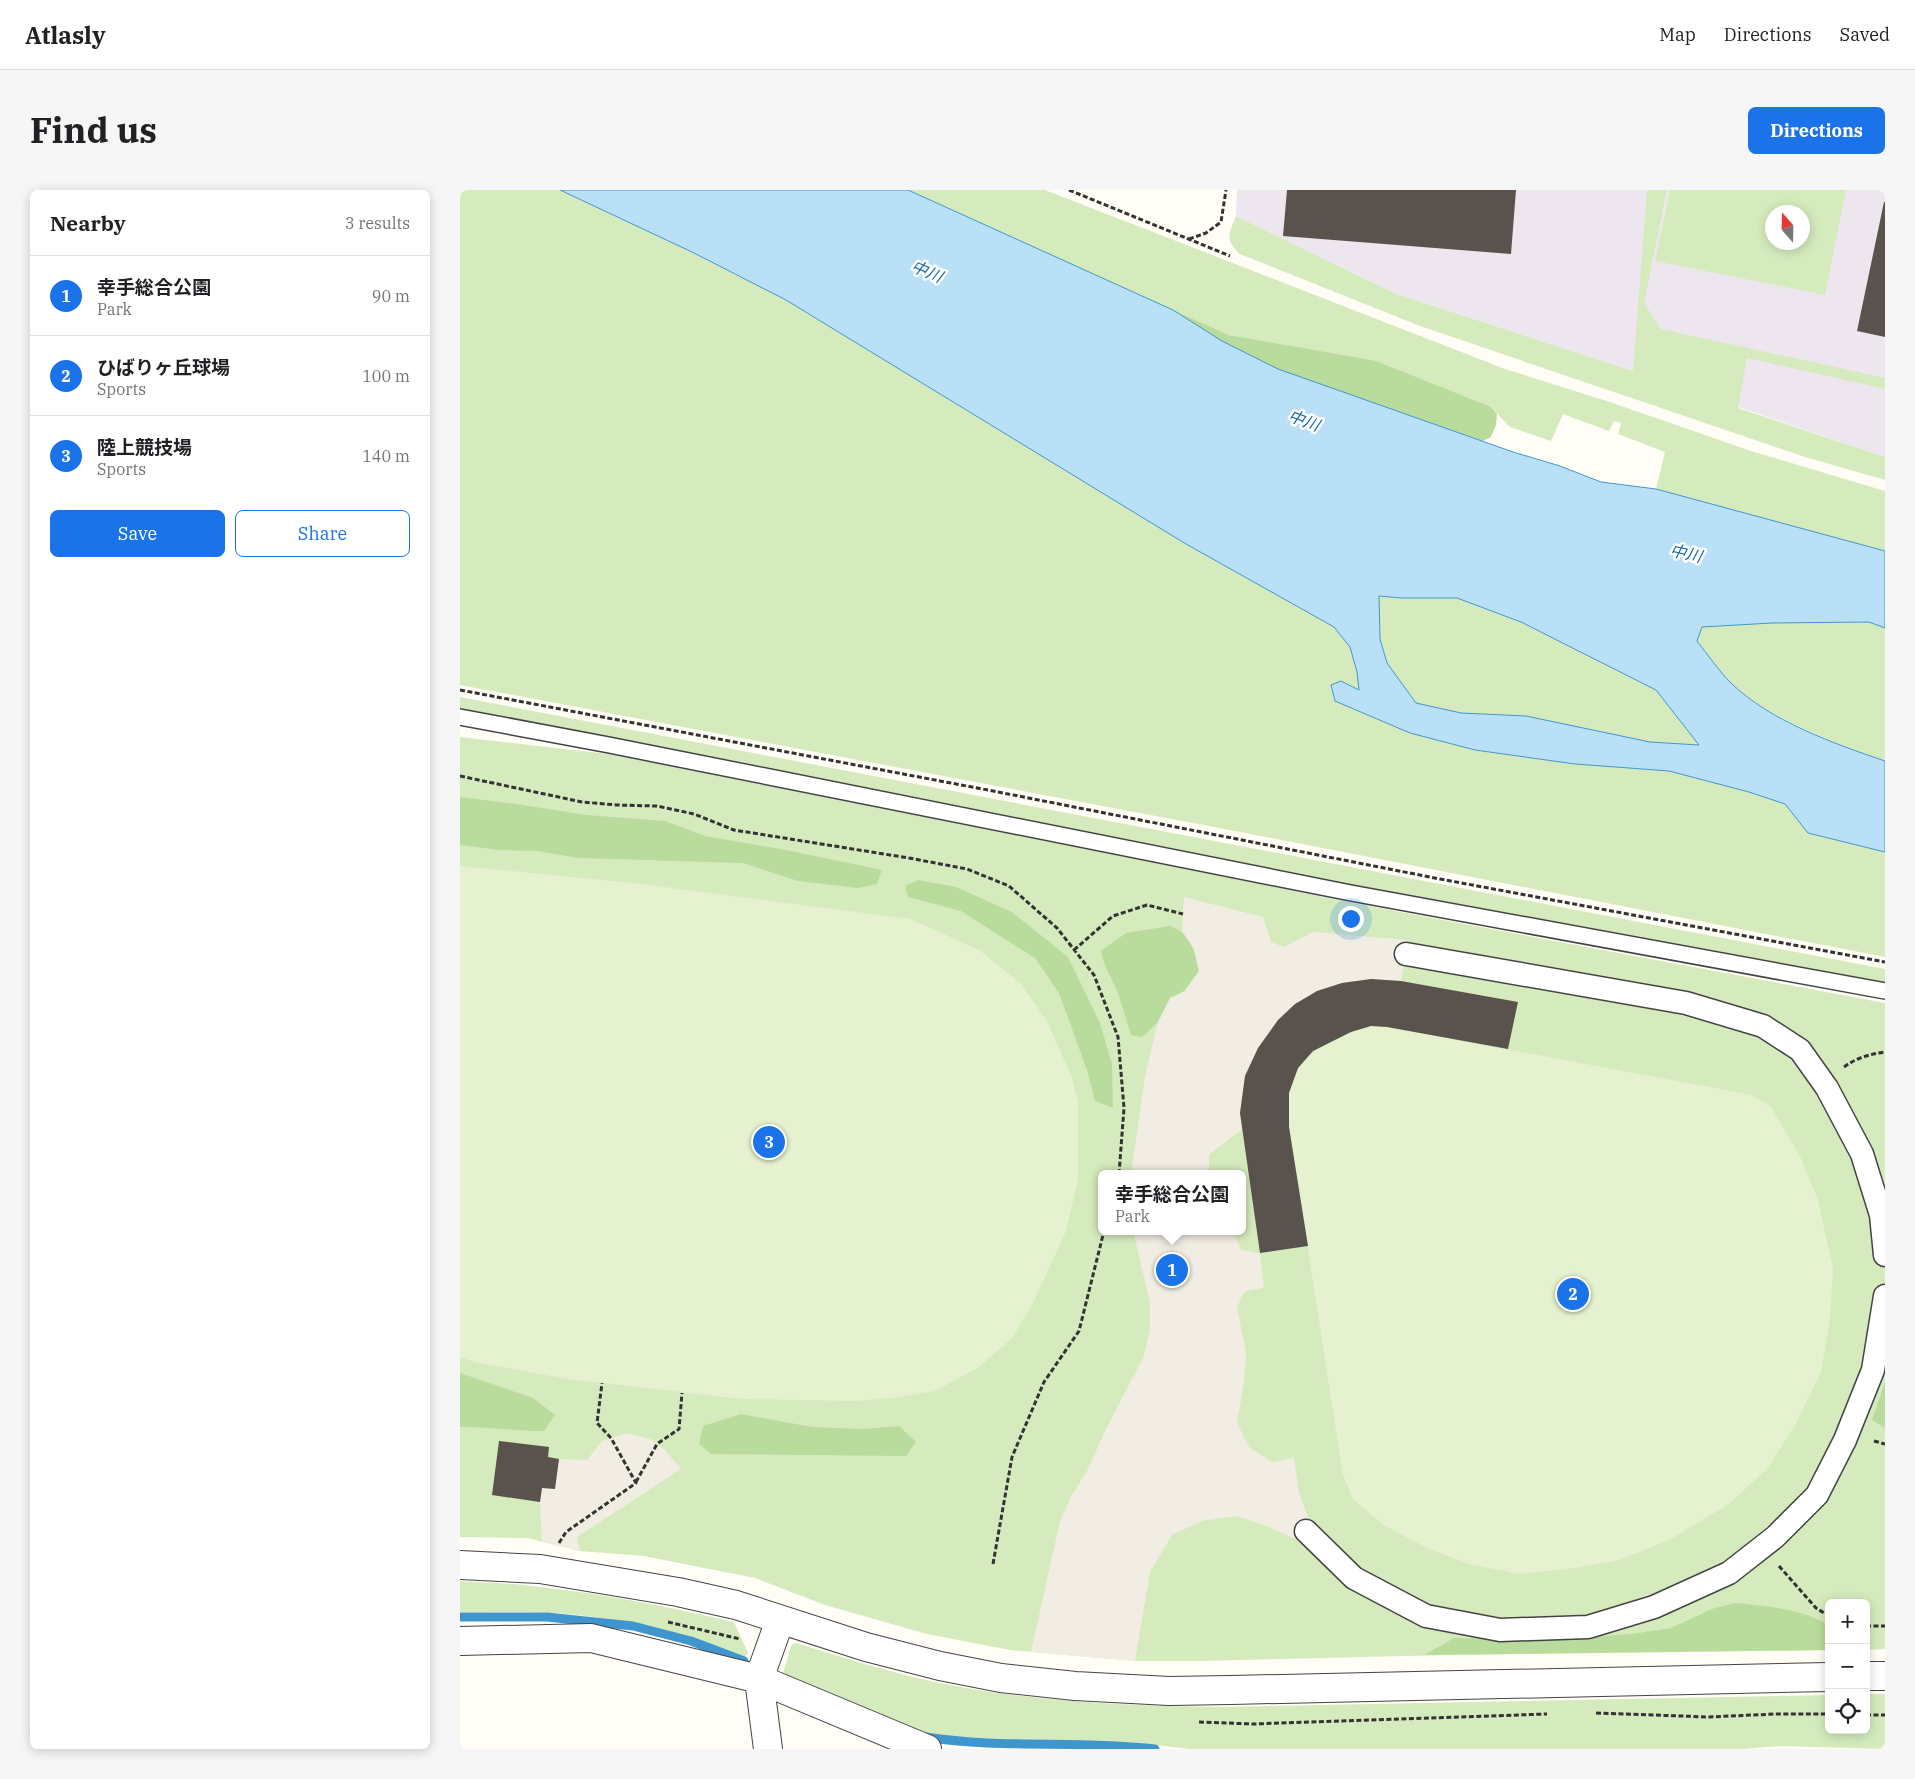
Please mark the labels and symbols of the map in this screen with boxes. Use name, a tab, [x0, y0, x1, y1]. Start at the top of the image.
north arrow	[1765, 205, 1810, 250]
water label: 中川	[908, 256, 947, 287]
water label: 中川	[1286, 405, 1324, 436]
water label: 中川	[1668, 540, 1706, 567]
your location	[1338, 906, 1364, 932]
pin: 3	[753, 1123, 785, 1161]
pin: 1	[1156, 1251, 1188, 1289]
pin: 2	[1557, 1275, 1589, 1313]

